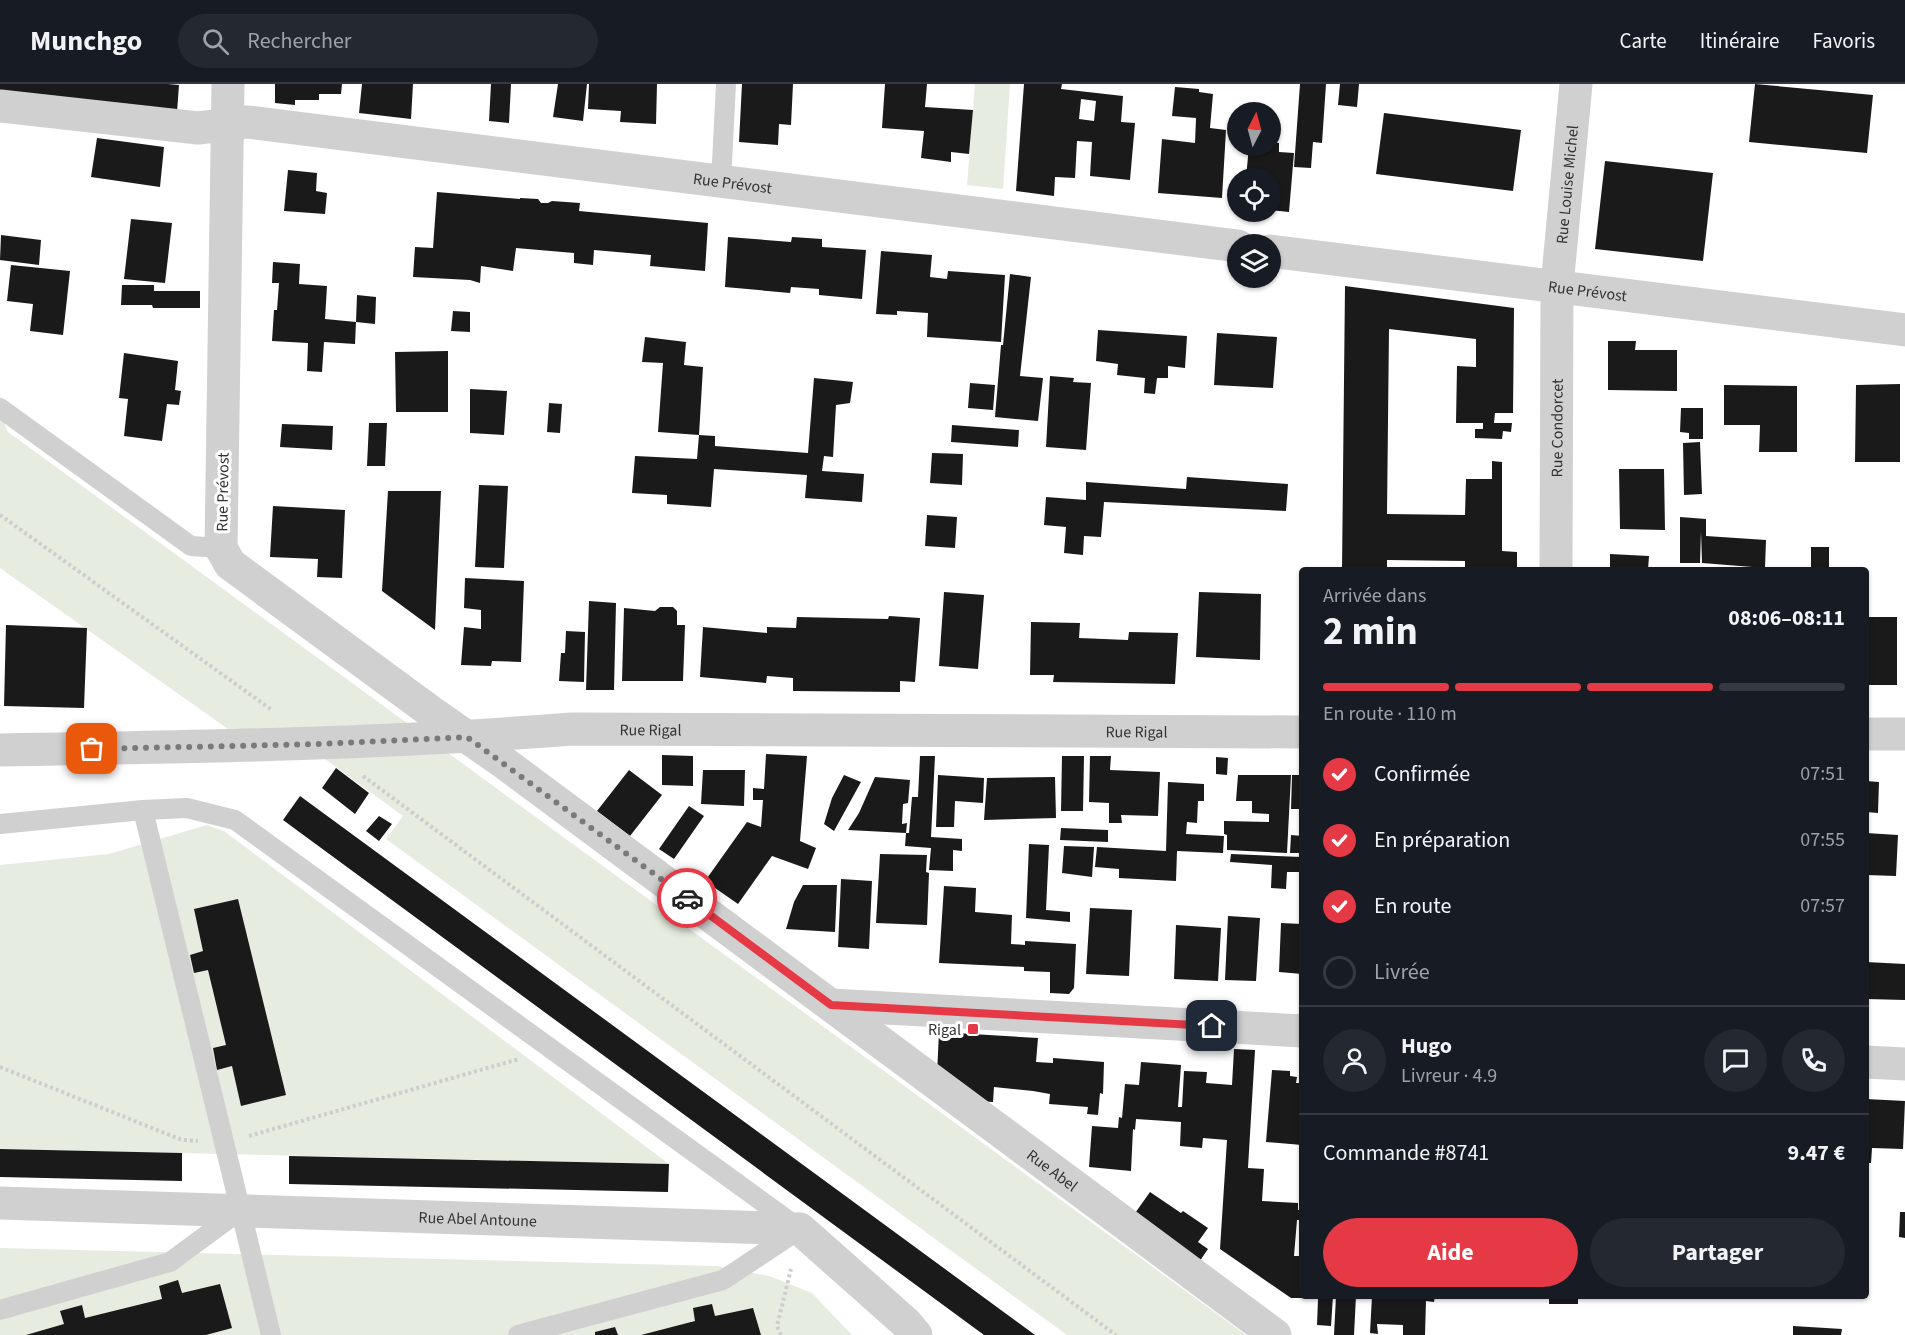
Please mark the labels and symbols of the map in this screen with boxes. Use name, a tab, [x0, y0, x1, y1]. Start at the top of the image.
north arrow	[1227, 102, 1281, 156]
street label: Rue Louise Michel	[1551, 124, 1584, 245]
street label: Rue Prévost	[692, 168, 774, 200]
street label: Rue Prévost	[1547, 276, 1629, 307]
street label: Rue Condorcet	[1546, 378, 1569, 477]
street label: Rue Prévost	[211, 452, 235, 532]
street label: Rue Rigal	[619, 719, 682, 741]
street label: Rue Rigal	[1105, 721, 1168, 743]
pin	[66, 723, 117, 774]
courier	[657, 868, 717, 928]
pin	[1186, 1000, 1237, 1051]
place label: Rigal	[928, 1019, 961, 1041]
marker: Rigal	[966, 1022, 980, 1036]
street label: Rue Abel	[1022, 1144, 1082, 1197]
street label: Rue Abel Antoune	[418, 1207, 537, 1232]

